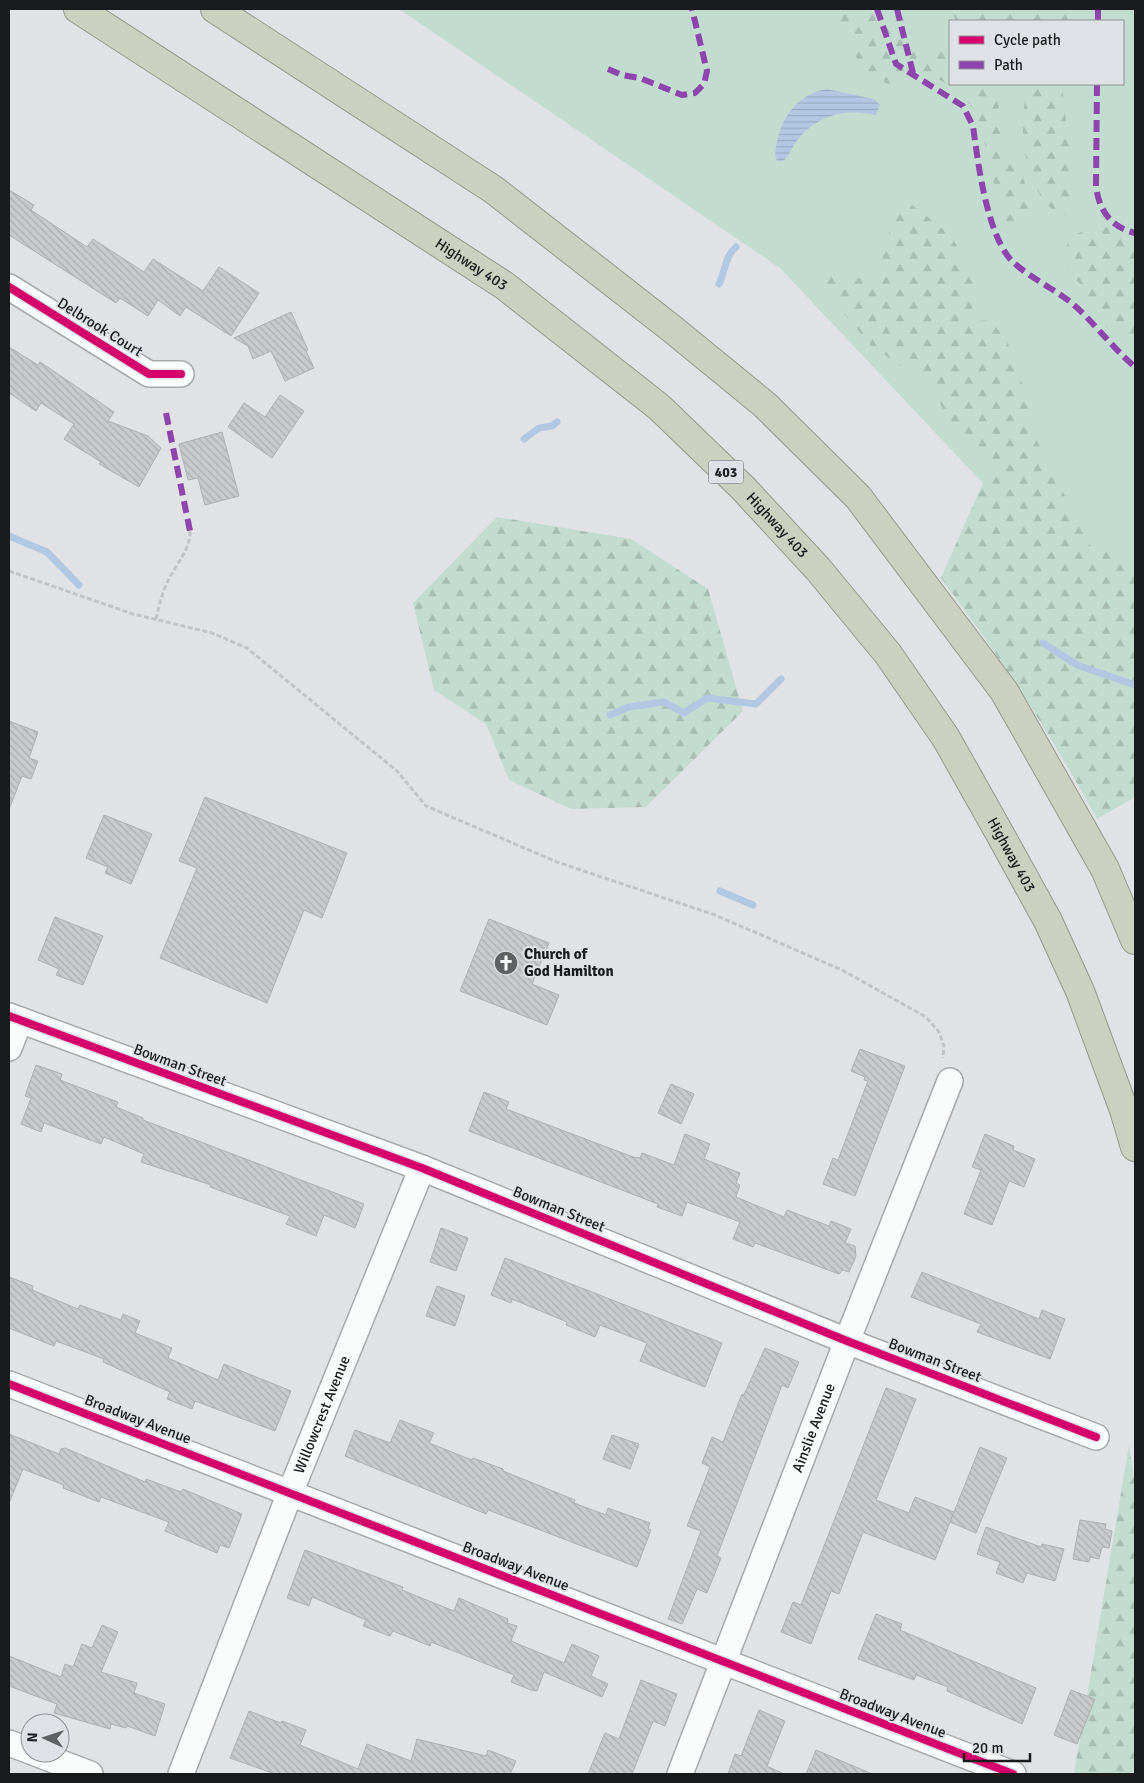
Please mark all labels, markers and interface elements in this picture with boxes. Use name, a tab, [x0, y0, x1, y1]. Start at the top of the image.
legend	[949, 20, 1124, 85]
text: Cycle path	[994, 31, 1061, 49]
text: Path	[994, 56, 1023, 74]
street label: Highway 403	[432, 234, 511, 294]
street label: Delbrook Court	[54, 294, 146, 360]
road number: 403	[708, 461, 744, 484]
street label: Highway 403	[743, 489, 812, 562]
street label: Highway 403	[983, 814, 1039, 895]
place label: Church of God Hamilton	[524, 945, 614, 980]
church icon: Church of God Hamilton	[493, 950, 519, 976]
street label: Bowman Street	[131, 1040, 229, 1090]
street label: Bowman Street	[510, 1182, 608, 1236]
street label: Bowman Street	[886, 1334, 984, 1386]
street label: Willowcrest Avenue	[290, 1353, 354, 1476]
street label: Ainslie Avenue	[788, 1381, 839, 1475]
street label: Broadway Avenue	[82, 1390, 194, 1448]
street label: Broadway Avenue	[460, 1537, 572, 1595]
street label: Broadway Avenue	[837, 1684, 949, 1742]
north arrow	[20, 1713, 70, 1763]
scale bar	[964, 1730, 1030, 1762]
text: N	[24, 1732, 41, 1743]
text: 20 m	[972, 1739, 1003, 1757]

